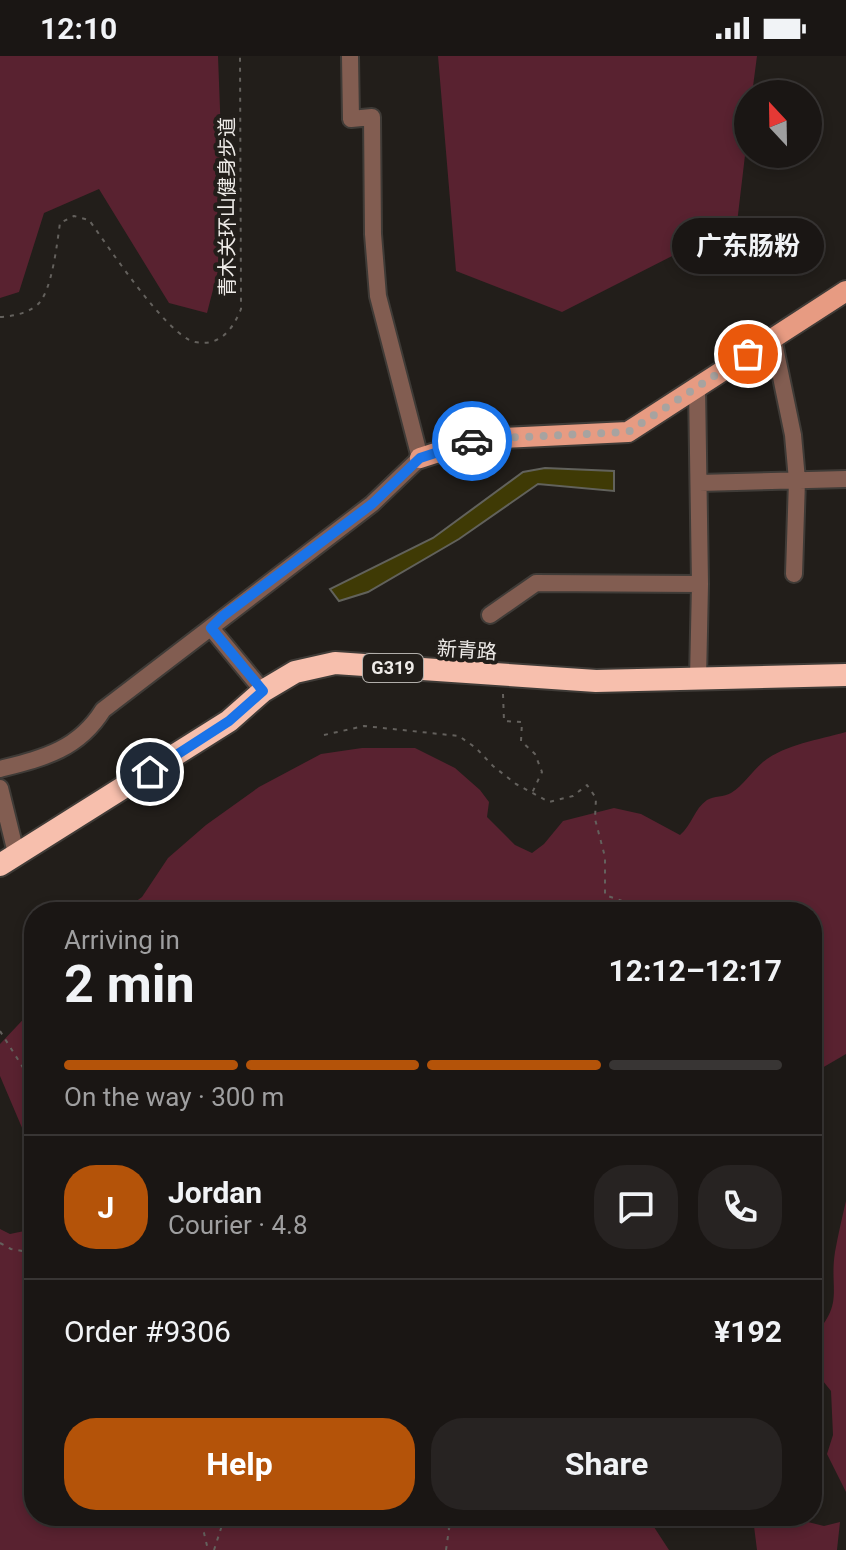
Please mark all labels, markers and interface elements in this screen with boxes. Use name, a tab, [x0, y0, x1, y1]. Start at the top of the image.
text: 12:10	[40, 11, 117, 46]
north arrow	[734, 80, 822, 168]
map controls	[734, 80, 822, 168]
street label: 青木关环山健身步道	[215, 117, 239, 297]
callout: 广东肠粉	[672, 218, 824, 274]
text: 广东肠粉	[696, 231, 800, 261]
pin	[714, 320, 782, 388]
icon: bag	[726, 332, 770, 376]
courier	[432, 401, 512, 481]
icon: car	[450, 419, 494, 463]
street label: 新青路	[436, 636, 498, 664]
road number: G319	[363, 654, 423, 682]
pin	[116, 738, 184, 806]
icon: home	[128, 750, 172, 794]
text: Arriving in	[64, 925, 180, 955]
text: 12:12–12:17	[608, 953, 782, 988]
text: 2 min	[64, 954, 195, 1015]
text: On the way · 300 m	[64, 1082, 284, 1112]
button: chat	[594, 1165, 678, 1249]
button: phone	[698, 1165, 782, 1249]
text: Jordan	[168, 1175, 262, 1210]
text: J	[98, 1190, 114, 1225]
text: Courier · 4.8	[168, 1210, 308, 1240]
text: Order #9306	[64, 1314, 231, 1349]
text: ¥192	[714, 1314, 782, 1349]
button: Help	[64, 1418, 415, 1510]
button: Share	[431, 1418, 782, 1510]

